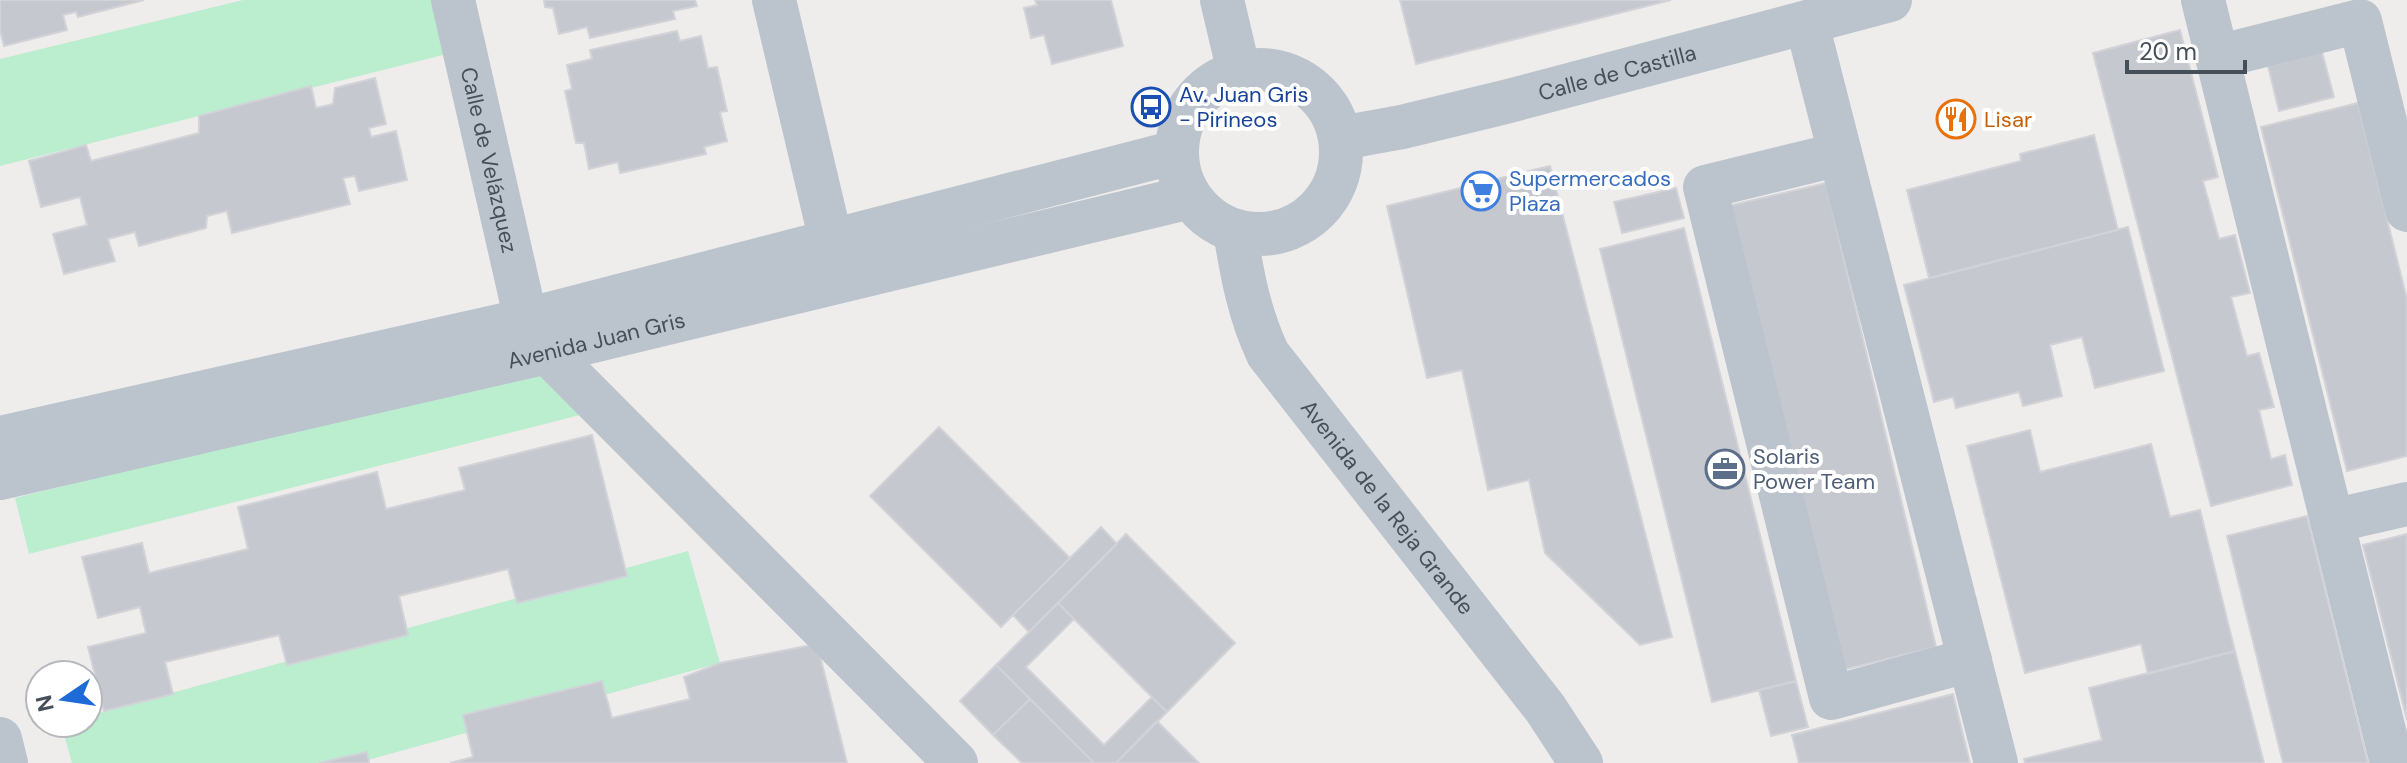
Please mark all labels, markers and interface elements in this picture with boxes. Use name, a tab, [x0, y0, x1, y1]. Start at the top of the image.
scale bar	[2127, 24, 2245, 74]
text: 20 m	[2139, 36, 2197, 67]
street label: Calle de Castilla	[1535, 38, 1699, 108]
street label: Calle de Velázquez	[454, 64, 524, 256]
place label: Av. Juan Gris - Pirineos	[1179, 80, 1309, 134]
bus stop icon: Av. Juan Gris - Pirineos	[1130, 86, 1172, 128]
restaurant icon: Lisar	[1935, 98, 1977, 140]
place label: Lisar	[1984, 105, 2032, 134]
place label: Supermercados Plaza	[1509, 164, 1671, 218]
supermarket icon: Supermercados Plaza	[1460, 170, 1502, 212]
street label: Avenida Juan Gris	[505, 305, 688, 376]
street label: Avenida de la Reja Grande	[1294, 394, 1480, 621]
place label: Solaris Power Team	[1753, 442, 1875, 496]
office icon: Solaris Power Team	[1704, 448, 1746, 490]
north arrow	[24, 659, 104, 739]
text: N	[29, 692, 61, 714]

